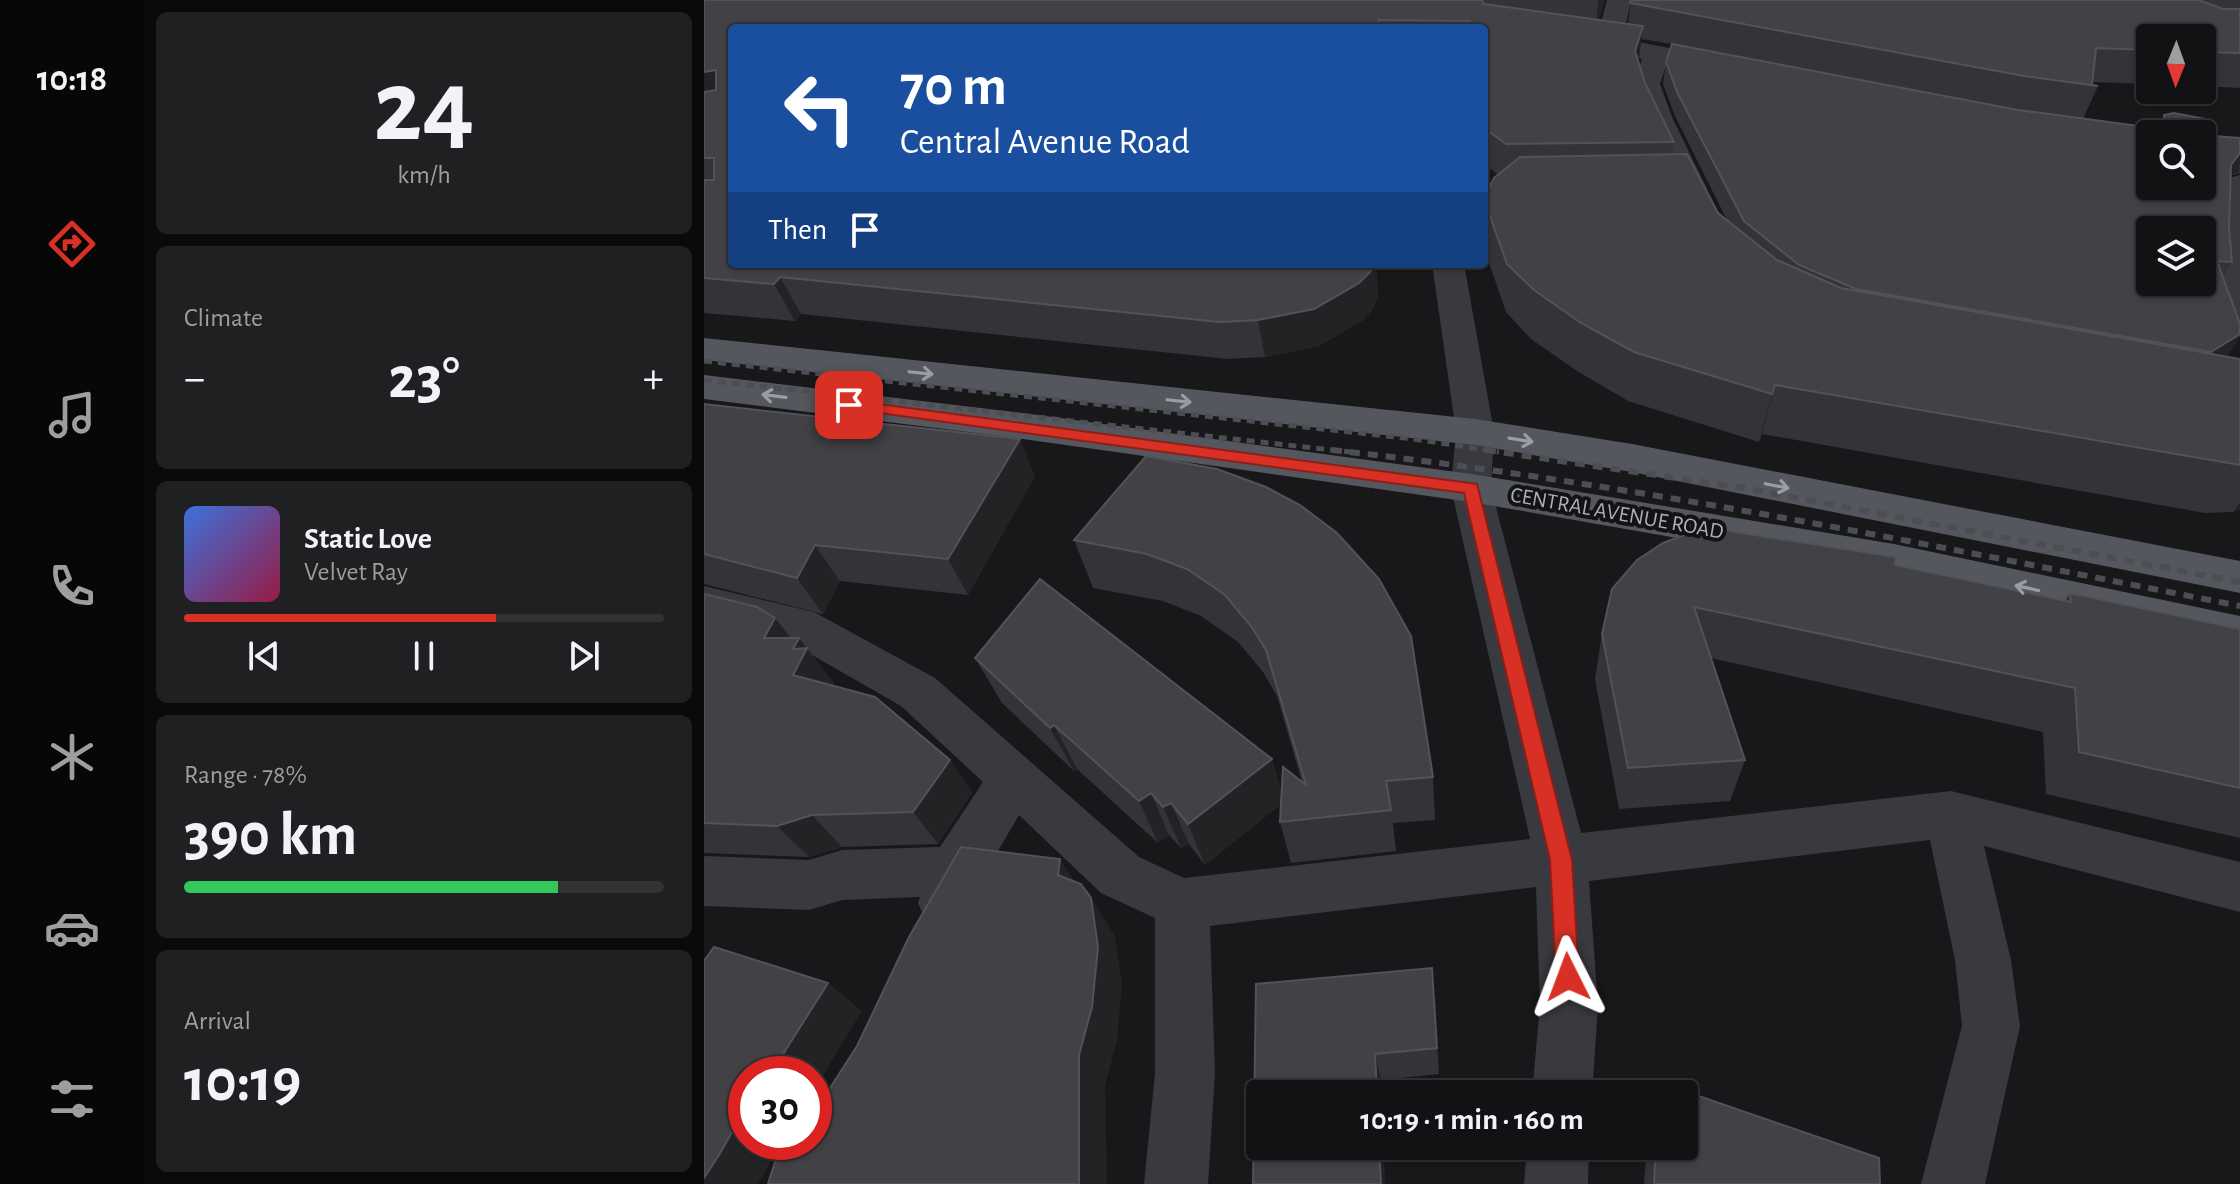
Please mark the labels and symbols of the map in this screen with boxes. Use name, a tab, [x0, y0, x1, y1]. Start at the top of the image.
north arrow	[2136, 24, 2216, 104]
one-way arrow	[907, 365, 934, 380]
pin	[815, 371, 883, 439]
one-way arrow	[761, 388, 788, 403]
one-way arrow	[1165, 393, 1192, 408]
one-way arrow	[1508, 433, 1533, 448]
one-way arrow	[1763, 480, 1789, 495]
street label: CENTRAL AVENUE ROAD	[1509, 483, 1725, 543]
one-way arrow	[2015, 580, 2040, 595]
position arrow	[1526, 935, 1610, 1019]
speed limit sign: 30	[728, 1056, 832, 1160]

